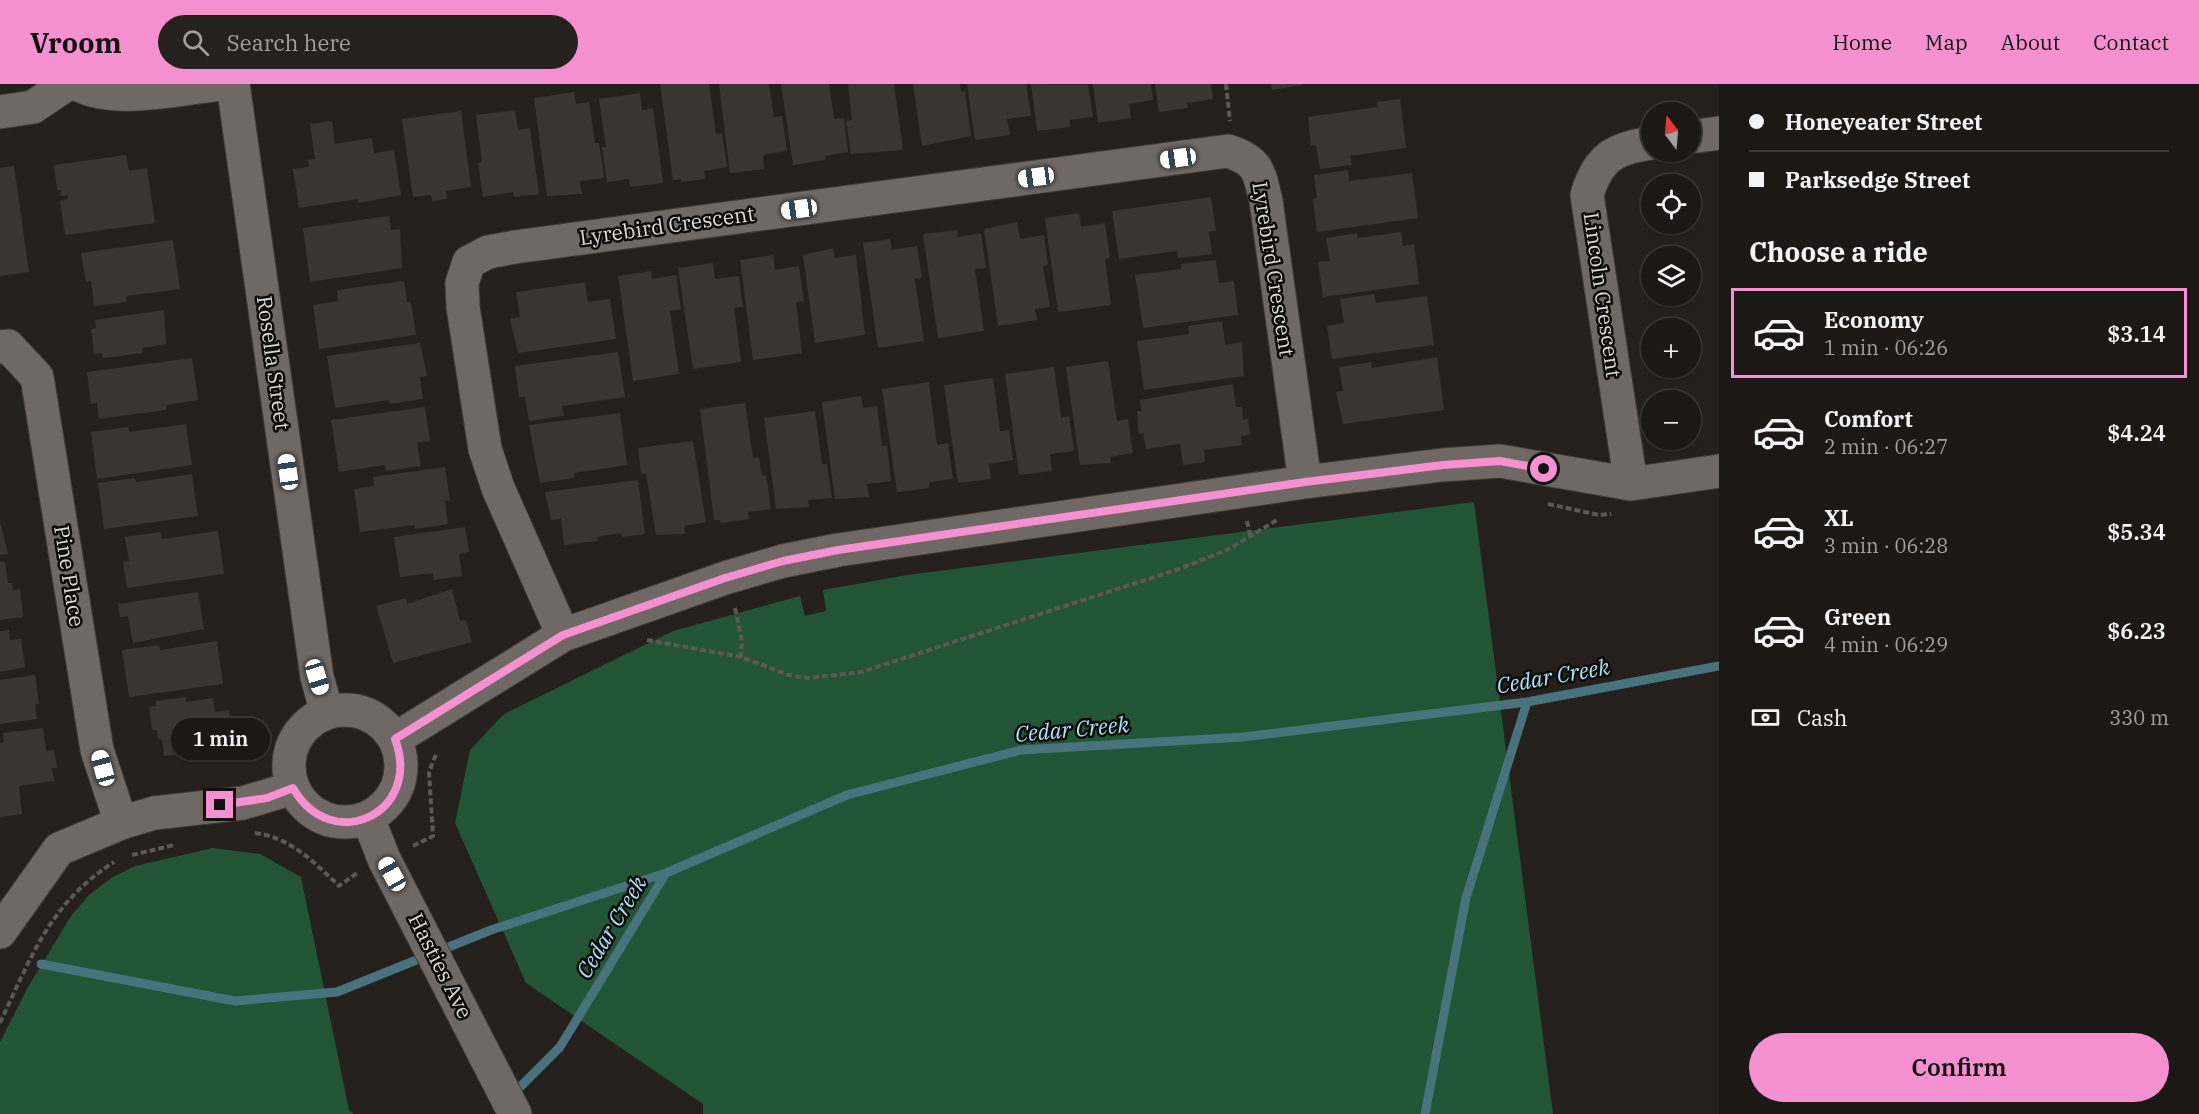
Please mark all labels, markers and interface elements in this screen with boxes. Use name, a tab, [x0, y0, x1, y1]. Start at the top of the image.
search box	[158, 15, 578, 69]
text: Vroom	[30, 24, 122, 61]
icon: search	[179, 26, 212, 59]
text: Search here	[227, 28, 351, 57]
text: Home	[1832, 28, 1892, 56]
text: Map	[1925, 28, 1968, 56]
text: About	[2001, 28, 2060, 56]
text: Contact	[2093, 28, 2169, 56]
north arrow	[1641, 102, 1701, 162]
map controls	[1641, 102, 1701, 450]
text: Honeyeater Street	[1785, 107, 1982, 136]
car	[1159, 147, 1197, 169]
text: Parksedge Street	[1785, 165, 1970, 194]
car	[1017, 166, 1055, 188]
button: locate	[1641, 174, 1701, 234]
street label: Lyrebird Crescent	[1246, 179, 1302, 358]
car	[780, 198, 818, 220]
street label: Lyrebird Crescent	[577, 199, 756, 251]
street label: Lincoln Crescent	[1578, 211, 1628, 379]
text: Choose a ride	[1749, 234, 1928, 269]
button: layers	[1641, 246, 1701, 306]
street label: Rosella Street	[251, 294, 297, 432]
text: Economy	[1824, 305, 1924, 334]
icon: car	[1752, 306, 1806, 360]
button: +	[1641, 318, 1701, 378]
text: $3.14	[2107, 319, 2166, 348]
text: 1 min · 06:26	[1824, 334, 1948, 361]
button: −	[1641, 390, 1701, 450]
text: Comfort	[1824, 404, 1913, 433]
icon: car	[1752, 405, 1806, 459]
text: $4.24	[2107, 418, 2166, 447]
text: 2 min · 06:27	[1824, 433, 1948, 460]
car	[277, 453, 299, 491]
route start	[1530, 455, 1557, 482]
text: XL	[1824, 503, 1854, 532]
icon: car	[1752, 504, 1806, 558]
text: $5.34	[2107, 517, 2166, 546]
street label: Pine Place	[48, 523, 92, 628]
text: 3 min · 06:28	[1824, 532, 1948, 559]
text: Green	[1824, 602, 1891, 631]
icon: car	[1752, 603, 1806, 657]
text: $6.23	[2107, 616, 2166, 645]
text: 4 min · 06:29	[1824, 631, 1948, 658]
water label: Cedar Creek	[1494, 651, 1612, 700]
car	[303, 657, 331, 697]
icon: cash	[1749, 701, 1782, 734]
text: Cash	[1797, 703, 1848, 732]
text: 330 m	[2109, 704, 2169, 731]
water label: Cedar Creek	[1014, 709, 1130, 748]
callout: 1 min	[170, 718, 270, 760]
text: 1 min	[193, 725, 248, 752]
car	[90, 748, 116, 788]
route end	[206, 791, 233, 818]
car	[375, 854, 409, 894]
water label: Cedar Creek	[569, 870, 653, 983]
street label: Hasties Ave	[402, 908, 479, 1023]
button: Confirm	[1749, 1033, 2169, 1102]

